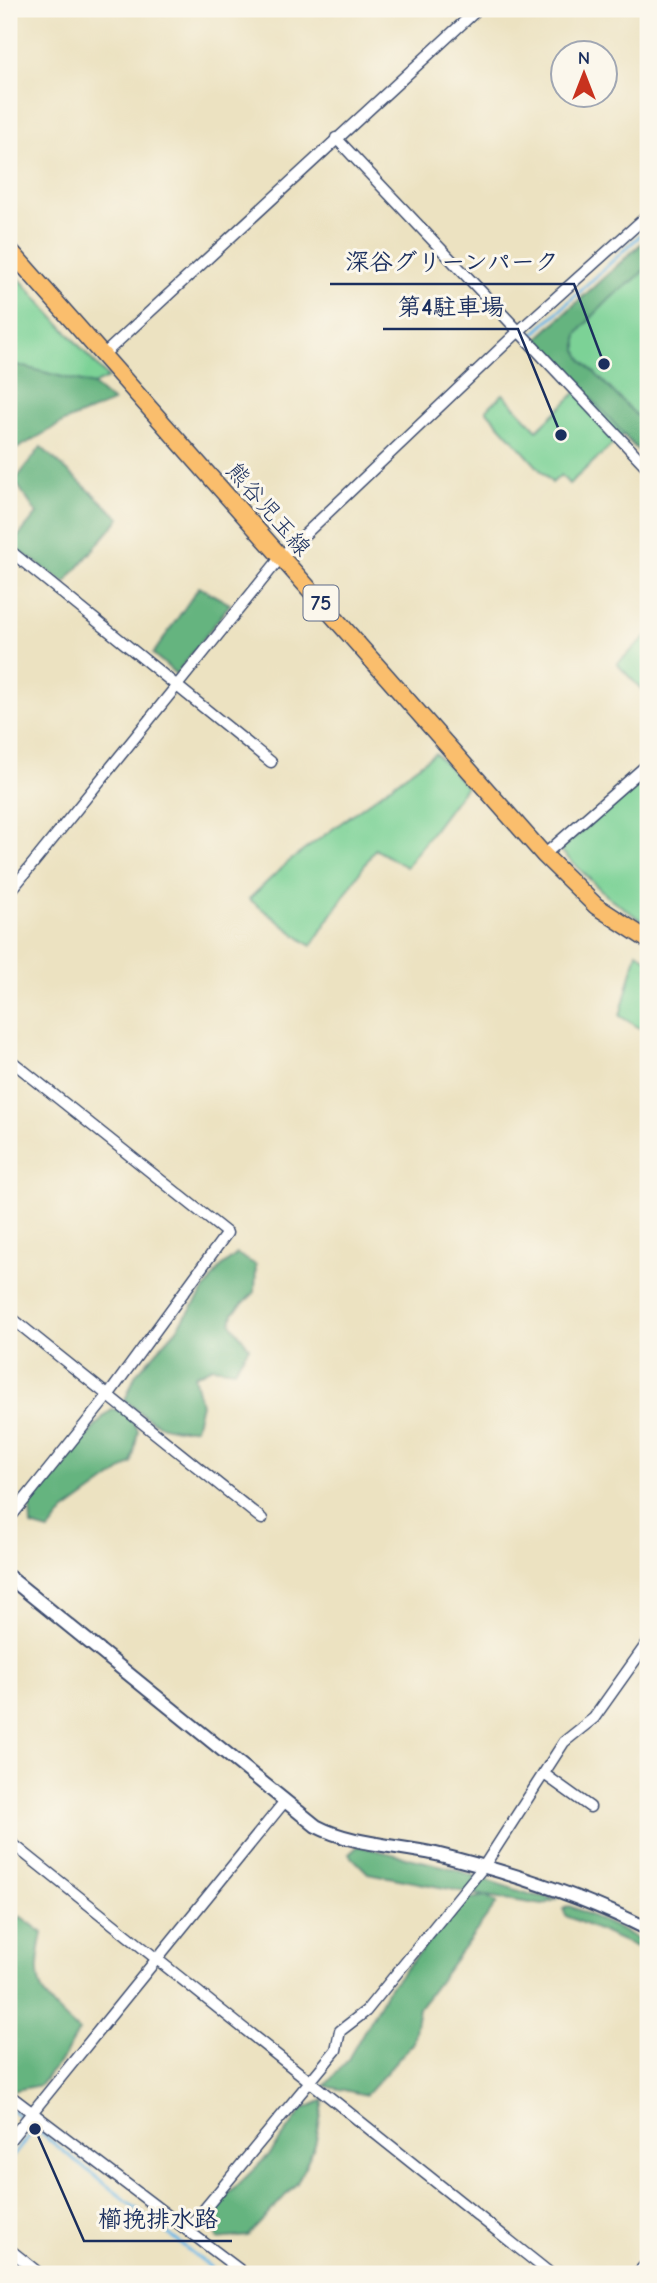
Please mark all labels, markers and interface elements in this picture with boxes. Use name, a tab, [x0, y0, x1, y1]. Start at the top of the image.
north arrow	[548, 38, 618, 108]
text: N	[578, 47, 590, 69]
callout: 深谷グリーンパーク	[330, 239, 574, 284]
text: 深谷グリーンパーク	[345, 248, 559, 276]
callout: 第4駐車場	[383, 284, 518, 329]
text: 第4駐車場	[397, 293, 505, 321]
street label: 熊谷児玉線	[221, 457, 317, 562]
road number: 75	[304, 586, 338, 620]
callout: 櫛挽排水路	[84, 2196, 232, 2241]
text: 櫛挽排水路	[98, 2205, 218, 2233]

